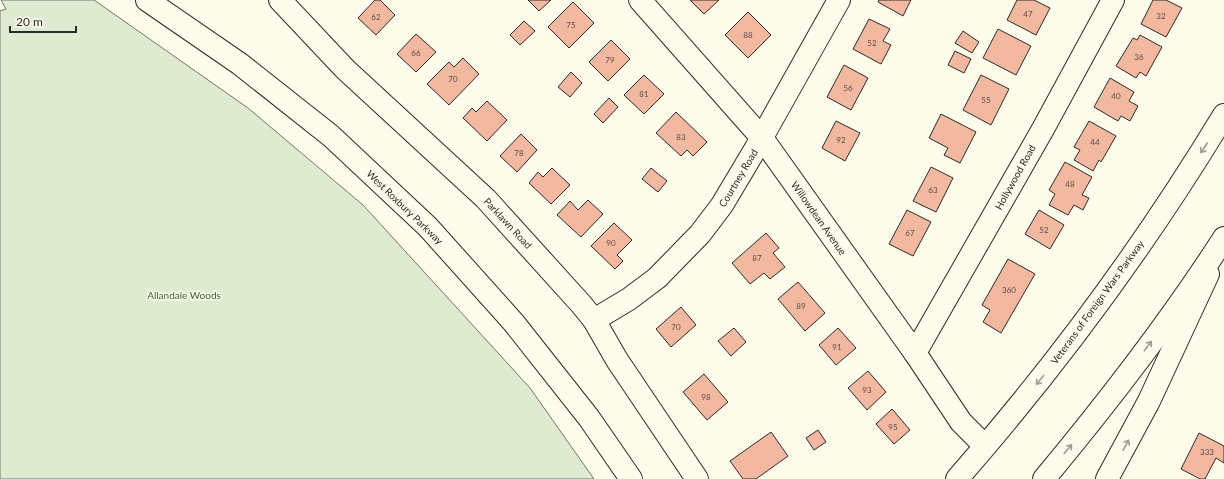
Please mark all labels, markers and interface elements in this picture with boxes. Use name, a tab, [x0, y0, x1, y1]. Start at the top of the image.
scale bar	[10, 8, 76, 34]
house number: 47	[1023, 9, 1033, 19]
house number: 32	[1156, 11, 1166, 21]
house number: 62	[371, 12, 381, 22]
text: 20 m	[16, 14, 43, 29]
house number: 75	[566, 20, 576, 30]
house number: 88	[743, 30, 753, 40]
house number: 52	[867, 38, 877, 48]
house number: 66	[411, 48, 421, 58]
house number: 36	[1134, 52, 1144, 62]
house number: 79	[605, 55, 615, 65]
house number: 70	[448, 74, 458, 84]
house number: 56	[843, 83, 853, 93]
house number: 81	[639, 89, 649, 99]
house number: 40	[1111, 91, 1121, 101]
house number: 55	[981, 95, 991, 105]
house number: 83	[676, 132, 686, 142]
house number: 92	[836, 135, 846, 145]
house number: 44	[1090, 137, 1100, 147]
street label: Hollywood Road	[992, 142, 1038, 212]
one-way arrow	[1199, 142, 1207, 154]
street label: Courtney Road	[716, 147, 760, 209]
house number: 78	[514, 148, 524, 158]
street label: West Roxbury Parkway	[364, 167, 446, 247]
street label: Willowdean Avenue	[789, 179, 849, 257]
house number: 48	[1065, 179, 1075, 189]
house number: 63	[928, 185, 938, 195]
street label: Parklawn Road	[481, 195, 535, 251]
house number: 52	[1039, 225, 1049, 235]
house number: 67	[905, 228, 915, 238]
street label: Veterans of Foreign Wars Parkway	[1048, 237, 1147, 366]
house number: 90	[606, 238, 616, 248]
house number: 87	[752, 253, 762, 263]
house number: 360	[1002, 285, 1016, 295]
park label: Allandale Woods	[147, 289, 221, 301]
house number: 89	[796, 301, 806, 311]
house number: 70	[671, 322, 681, 332]
one-way arrow	[1144, 341, 1152, 352]
house number: 91	[832, 342, 842, 352]
one-way arrow	[1035, 374, 1044, 385]
house number: 93	[862, 385, 872, 395]
house number: 98	[701, 392, 711, 402]
house number: 95	[888, 422, 898, 432]
one-way arrow	[1122, 439, 1130, 451]
one-way arrow	[1064, 444, 1073, 454]
house number: 333	[1200, 447, 1214, 457]

